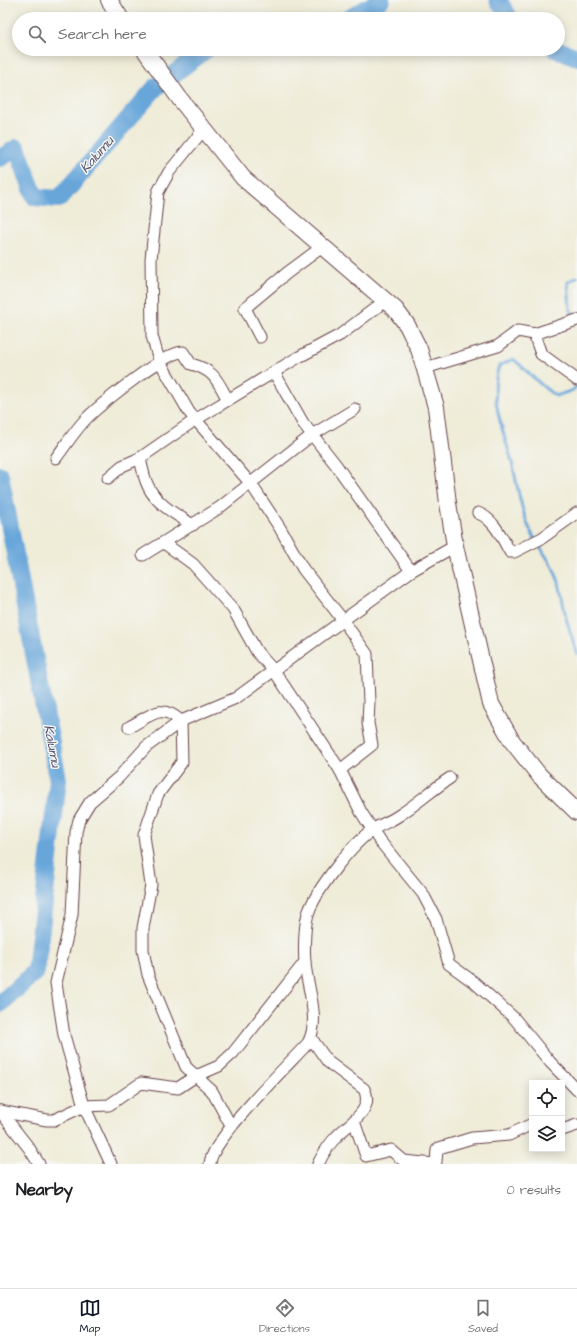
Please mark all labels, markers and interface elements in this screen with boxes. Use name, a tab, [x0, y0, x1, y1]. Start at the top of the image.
search box	[12, 12, 565, 56]
icon: search	[26, 23, 48, 45]
text: Search here	[58, 24, 147, 45]
water label: Kalumu	[75, 132, 119, 178]
water label: Kalumu	[38, 723, 66, 770]
map controls	[529, 1080, 565, 1152]
button: locate	[529, 1080, 565, 1116]
button: layers	[529, 1116, 565, 1152]
text: Nearby	[16, 1178, 73, 1202]
text: 0 results	[506, 1181, 561, 1199]
tab: Map	[79, 1297, 101, 1336]
tab: Directions	[259, 1297, 310, 1336]
tab: Saved	[468, 1297, 498, 1336]

